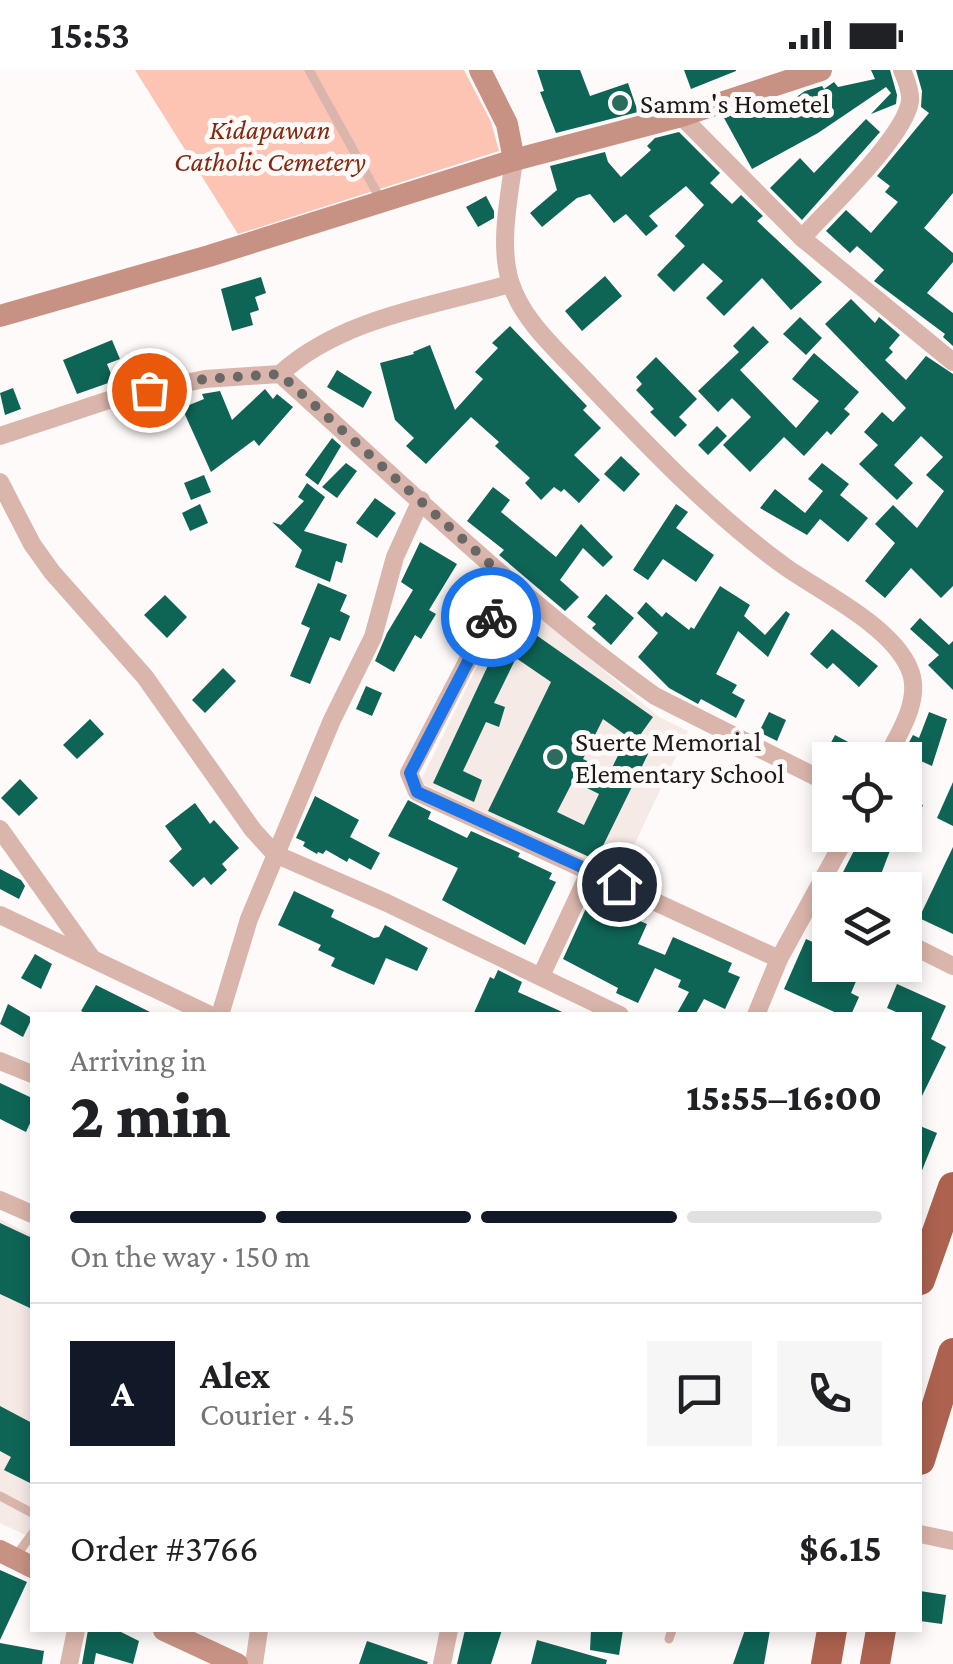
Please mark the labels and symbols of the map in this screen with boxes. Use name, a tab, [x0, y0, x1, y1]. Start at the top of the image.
place label: Samm's Hometel	[640, 88, 830, 119]
marker: Samm's Hometel	[609, 92, 631, 114]
park label: Kidapawan Catholic Cemetery	[174, 114, 366, 177]
pin	[107, 348, 192, 433]
courier	[441, 567, 541, 667]
place label: Suerte Memorial Elementary School	[575, 726, 785, 789]
marker: Suerte Memorial Elementary School	[544, 746, 566, 768]
pin	[577, 842, 662, 927]

